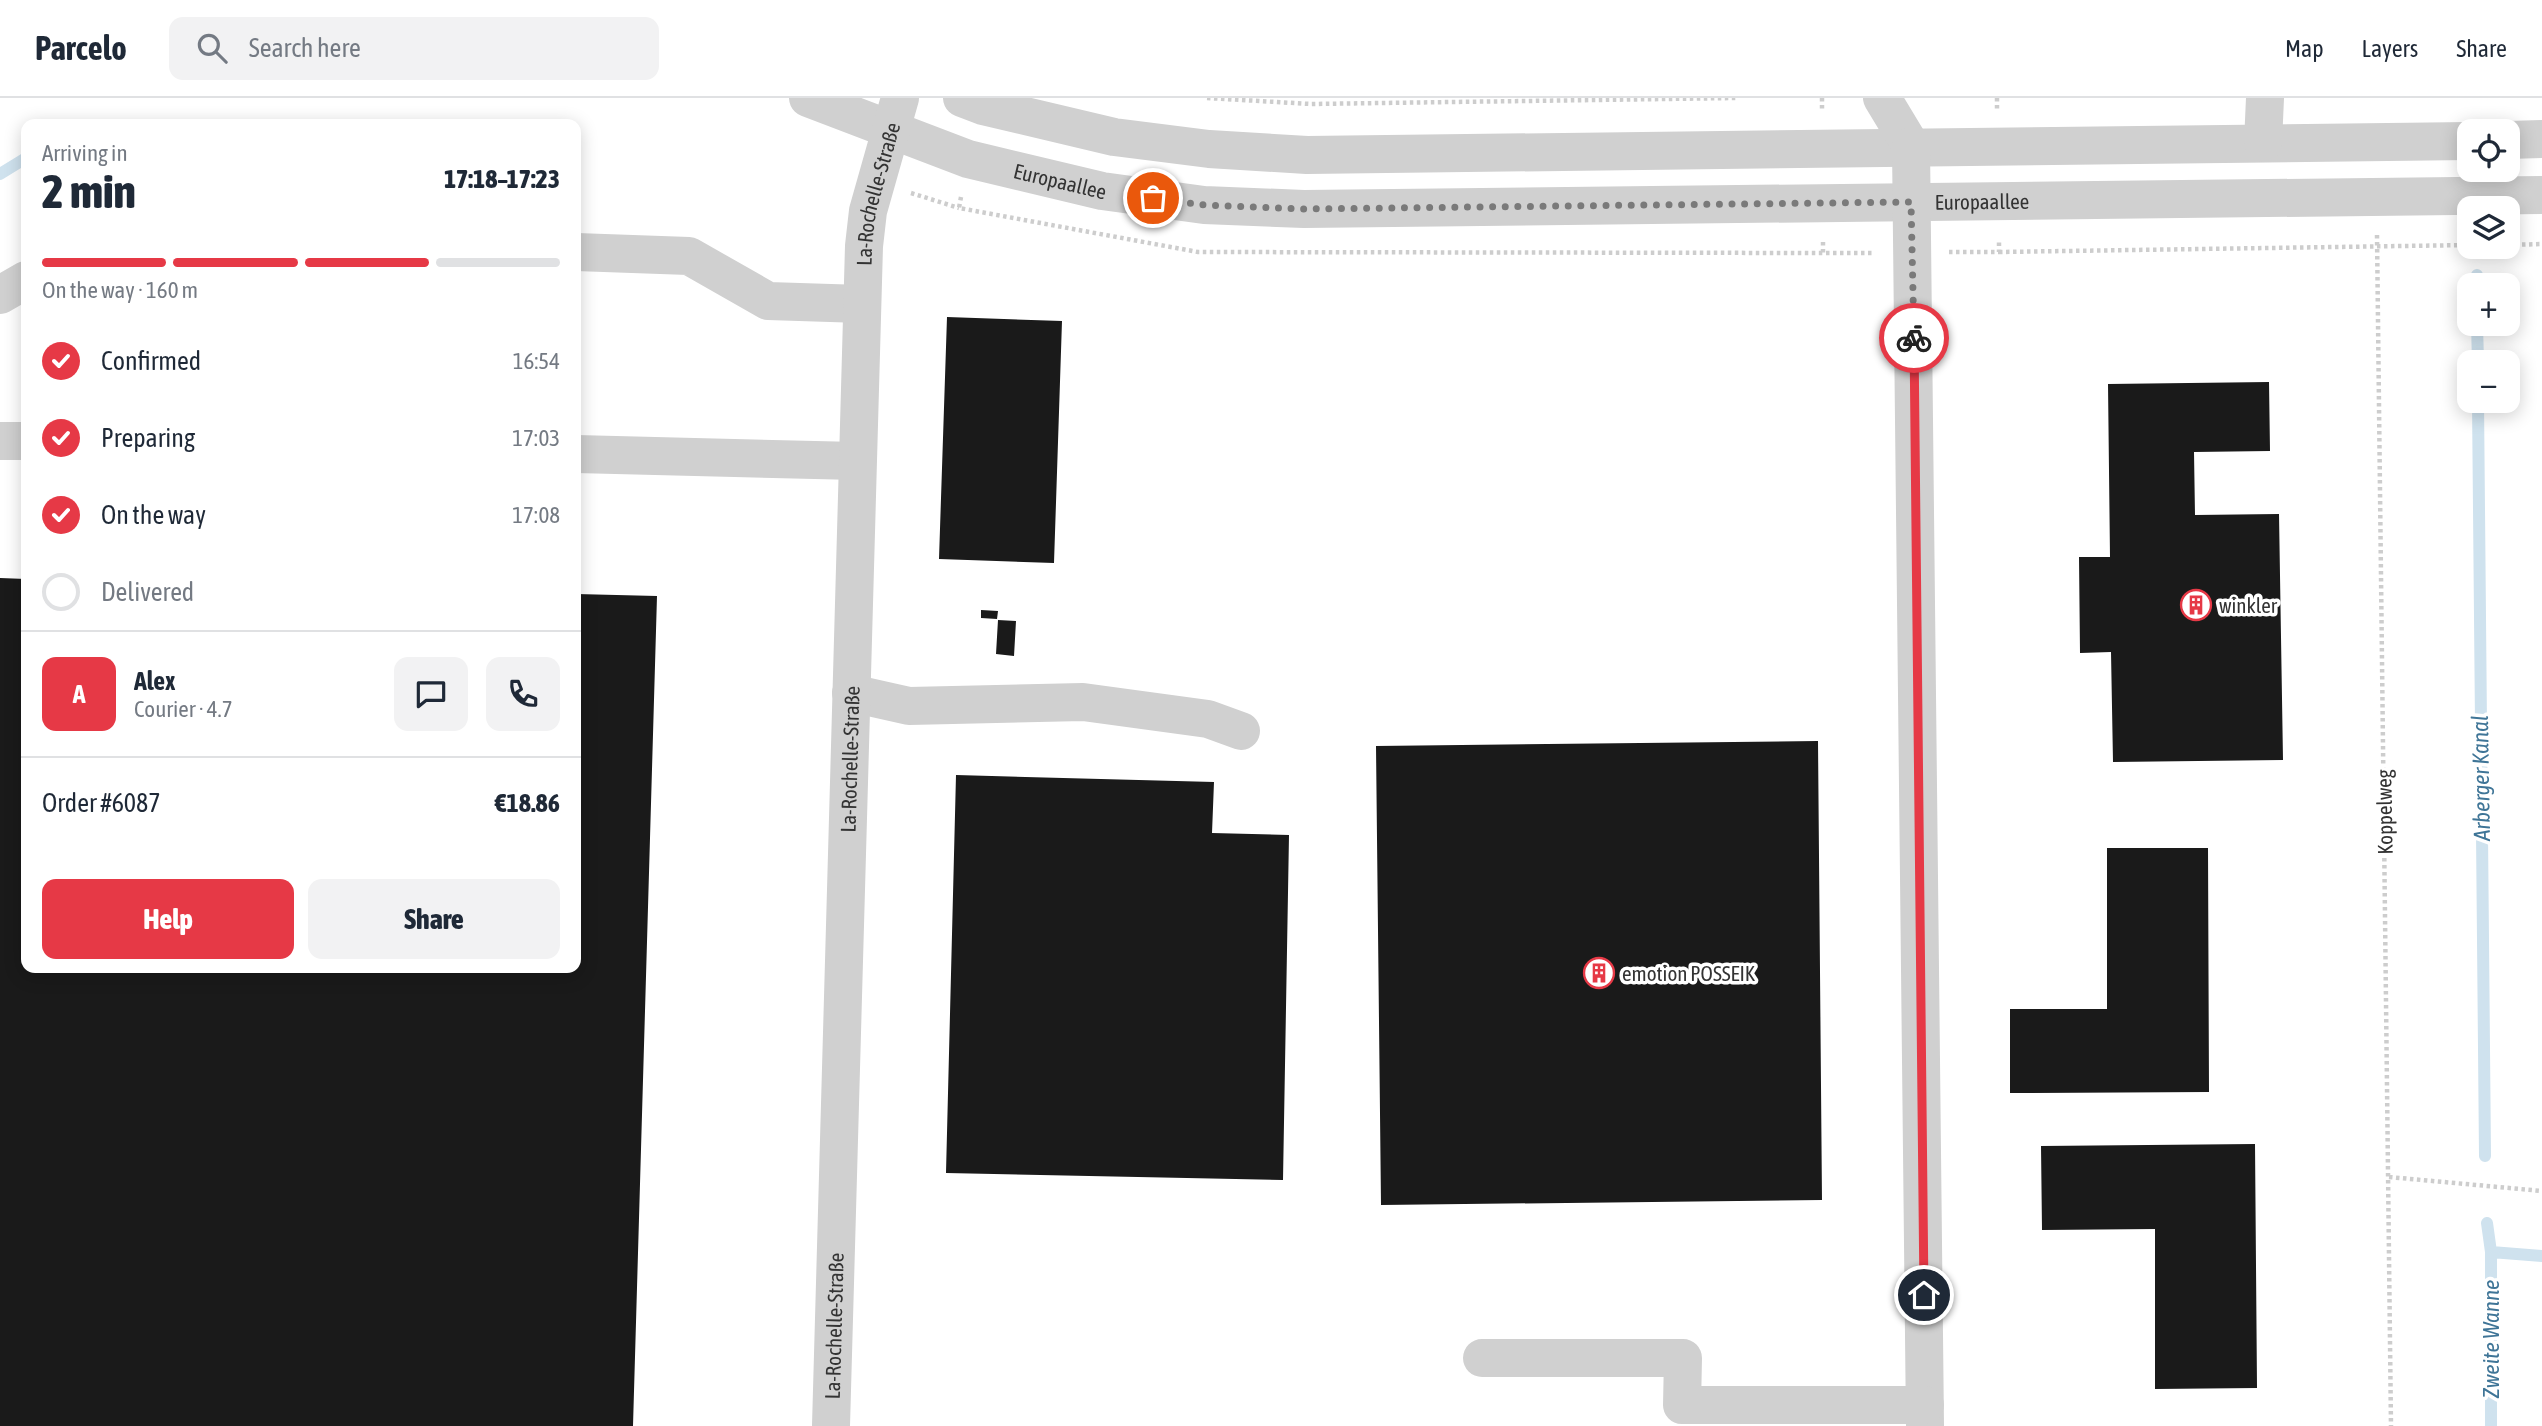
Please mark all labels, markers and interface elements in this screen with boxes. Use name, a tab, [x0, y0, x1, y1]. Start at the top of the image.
search box	[169, 17, 659, 80]
text: Parcelo	[35, 29, 127, 67]
icon: search	[193, 29, 231, 67]
text: Search here	[249, 33, 361, 63]
text: Map	[2285, 35, 2324, 62]
text: Layers	[2362, 35, 2418, 62]
text: Share	[2456, 35, 2507, 62]
map controls	[2457, 119, 2520, 413]
button: locate	[2457, 119, 2520, 182]
street label: La-Rochelle-Straße	[851, 120, 905, 266]
text: Arriving in	[42, 140, 128, 166]
street label: Europaallee	[1011, 158, 1109, 204]
text: 17:18–17:23	[444, 164, 560, 194]
text: 2 min	[42, 165, 136, 218]
pin	[1123, 168, 1183, 228]
icon: bag	[1134, 179, 1172, 217]
street label: Europaallee	[1934, 189, 2029, 214]
button: layers	[2457, 196, 2520, 259]
button: +	[2457, 273, 2520, 336]
text: On the way · 160 m	[42, 277, 198, 303]
courier	[1879, 303, 1949, 373]
icon: bike	[1895, 319, 1933, 357]
icon: check	[42, 342, 80, 380]
text: Confirmed	[101, 346, 201, 376]
text: 16:54	[513, 348, 560, 374]
button: −	[2457, 350, 2520, 413]
icon: check	[42, 419, 80, 457]
text: Preparing	[101, 423, 195, 453]
text: 17:03	[512, 425, 560, 451]
icon: check	[42, 496, 80, 534]
text: On the way	[101, 500, 206, 530]
text: 17:08	[512, 502, 560, 528]
text: Delivered	[101, 577, 194, 607]
building icon: winkler	[2179, 588, 2213, 622]
place label: winkler	[2219, 593, 2278, 617]
button: chat	[394, 657, 468, 731]
button: phone	[486, 657, 560, 731]
text: Alex	[134, 666, 175, 696]
text: A	[73, 679, 85, 709]
street label: La-Rochelle-Straße	[836, 686, 864, 833]
text: Courier · 4.7	[134, 696, 233, 722]
water label: Arberger Kanal	[2467, 715, 2495, 842]
street label: Koppelweg	[2371, 769, 2397, 855]
text: Order #6087	[42, 788, 161, 818]
text: €18.86	[495, 788, 560, 818]
button: Help	[42, 879, 294, 959]
button: Share	[308, 879, 560, 959]
building icon: emotion POSSEIK	[1582, 956, 1616, 990]
place label: emotion POSSEIK	[1622, 961, 1756, 985]
street label: La-Rochelle-Straße	[820, 1252, 848, 1400]
pin	[1894, 1265, 1954, 1325]
icon: home	[1905, 1276, 1943, 1314]
water label: Zweite Wanne	[2478, 1279, 2504, 1399]

